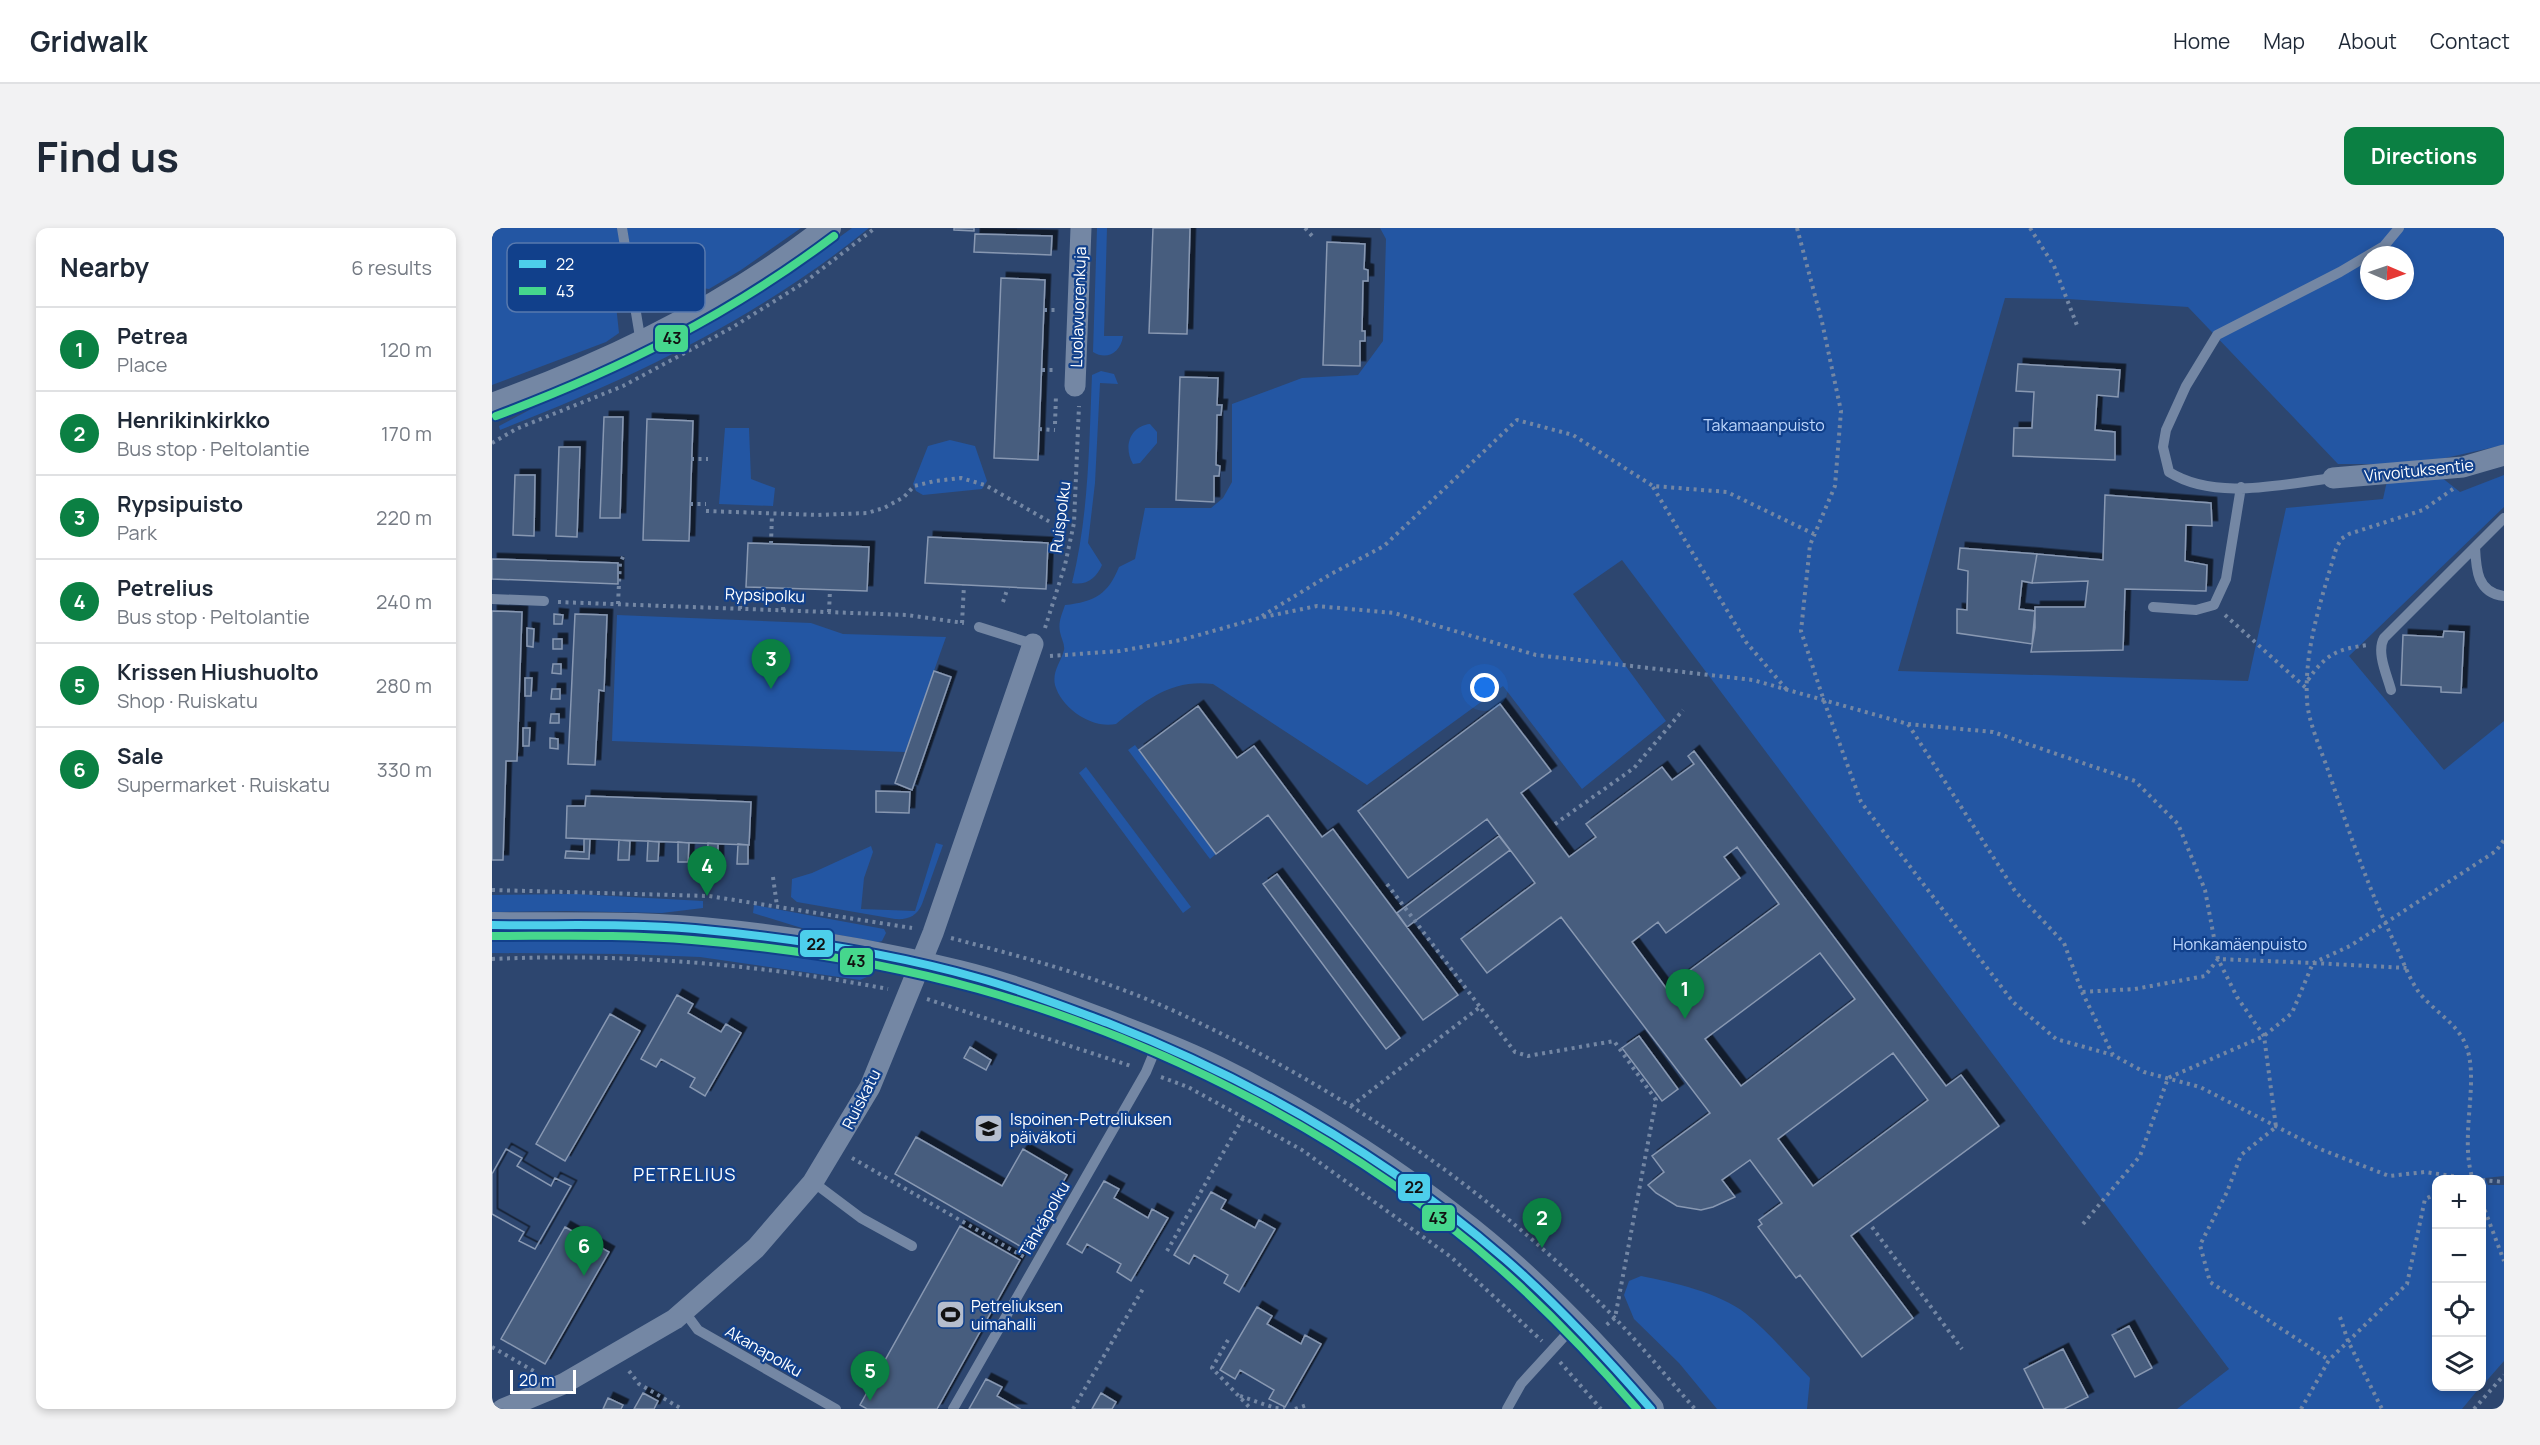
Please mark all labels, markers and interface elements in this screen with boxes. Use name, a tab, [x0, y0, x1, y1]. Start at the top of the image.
text: Gridwalk	[30, 22, 147, 60]
text: Home	[2173, 27, 2230, 55]
text: Map	[2263, 27, 2305, 55]
text: About	[2338, 27, 2397, 55]
text: Contact	[2430, 27, 2510, 55]
text: Find us	[36, 127, 179, 185]
button: Directions	[2344, 127, 2504, 185]
legend	[507, 243, 705, 312]
street label: Luolavuorenkuja	[1065, 246, 1091, 368]
north arrow	[2360, 246, 2414, 300]
text: Nearby	[60, 249, 149, 285]
text: 22	[556, 253, 574, 275]
text: 6 results	[351, 254, 432, 281]
text: 43	[556, 280, 574, 302]
text: Petrea	[117, 321, 188, 351]
line badge: 43	[654, 324, 689, 353]
text: 43	[662, 327, 682, 349]
text: 1	[75, 336, 84, 363]
text: 120 m	[380, 336, 432, 363]
text: Place	[117, 351, 167, 378]
text: Henrikinkirkko	[117, 405, 270, 435]
park label: Takamaanpuisto	[1703, 414, 1825, 436]
text: 2	[74, 420, 85, 447]
text: 170 m	[381, 420, 432, 447]
text: Bus stop · Peltolantie	[117, 435, 310, 462]
street label: Virvoituksentie	[2363, 453, 2475, 487]
street label: Ruispolku	[1045, 480, 1075, 554]
text: Rypsipuisto	[117, 489, 243, 519]
text: 3	[74, 504, 85, 531]
text: 220 m	[376, 504, 432, 531]
text: Park	[117, 519, 157, 546]
text: Petrelius	[117, 573, 213, 603]
street label: Rypsipolku	[725, 583, 805, 607]
text: 4	[73, 588, 86, 615]
text: 240 m	[376, 588, 432, 615]
text: Bus stop · Peltolantie	[117, 603, 310, 630]
pin: 3	[752, 640, 790, 689]
text: Krissen Hiushuolto	[117, 657, 319, 687]
text: 5	[74, 672, 85, 699]
text: 280 m	[376, 672, 432, 699]
your location	[1470, 673, 1499, 702]
text: Shop · Ruiskatu	[117, 687, 258, 714]
text: Sale	[117, 741, 164, 771]
text: 6	[73, 756, 86, 783]
text: 330 m	[377, 756, 432, 783]
text: Supermarket · Ruiskatu	[117, 771, 330, 798]
pin: 4	[688, 846, 726, 896]
line badge: 22	[799, 929, 834, 958]
text: 22	[806, 933, 826, 955]
park label: Honkamäenpuisto	[2173, 933, 2307, 955]
line badge: 43	[839, 947, 874, 976]
text: 43	[846, 950, 866, 972]
pin: 1	[1666, 970, 1704, 1019]
street label: Ruiskatu	[837, 1065, 885, 1133]
place label: Ispoinen-Petreliuksen päiväkoti	[1010, 1108, 1172, 1148]
school or university icon: Ispoinen-Petreliuksen päiväkoti	[973, 1112, 1005, 1144]
district label: PETRELIUS	[633, 1162, 737, 1186]
line badge: 22	[1397, 1173, 1431, 1202]
map controls	[2432, 1175, 2486, 1391]
button: +	[2432, 1175, 2486, 1229]
text: 22	[1404, 1176, 1424, 1198]
street label: Tähkäpolku	[1014, 1177, 1074, 1261]
pin: 2	[1522, 1198, 1562, 1248]
line badge: 43	[1421, 1204, 1456, 1232]
text: 43	[1428, 1207, 1448, 1229]
pin: 6	[564, 1226, 604, 1276]
button: −	[2432, 1229, 2486, 1283]
button: locate	[2432, 1283, 2486, 1337]
place label: Petreliuksen uimahalli	[971, 1295, 1063, 1335]
sports icon: Petreliuksen uimahalli	[934, 1299, 966, 1331]
street label: Akanapolku	[721, 1320, 807, 1382]
button: layers	[2432, 1337, 2486, 1391]
pin: 5	[850, 1352, 890, 1401]
scale bar	[510, 1367, 576, 1394]
text: 20 m	[519, 1369, 555, 1391]

